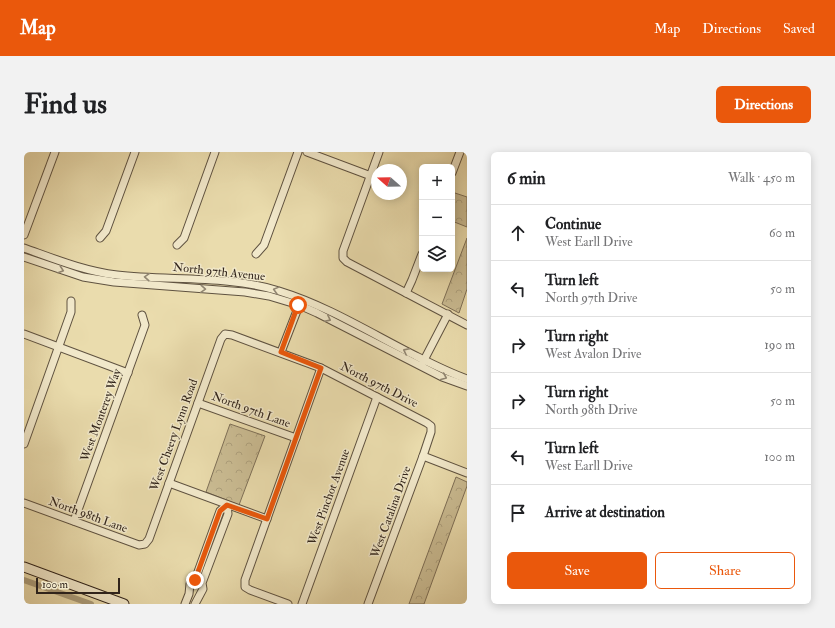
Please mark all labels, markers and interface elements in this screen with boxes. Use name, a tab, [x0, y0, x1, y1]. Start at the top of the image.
text: Map	[20, 16, 56, 40]
text: Map	[654, 20, 680, 37]
text: Directions	[702, 20, 761, 37]
text: Saved	[783, 20, 815, 37]
button: Directions	[716, 86, 811, 123]
text: Find us	[24, 87, 107, 122]
north arrow	[371, 164, 407, 200]
map controls	[419, 164, 455, 272]
button: +	[419, 164, 455, 200]
text: 6 min	[507, 168, 546, 189]
text: Walk · 450 m	[728, 170, 795, 186]
button: −	[419, 200, 455, 236]
text: Continue	[545, 215, 601, 234]
icon: ahead	[507, 222, 529, 244]
text: 60 m	[769, 225, 795, 241]
text: West Earll Drive	[545, 234, 633, 250]
button: layers	[419, 236, 455, 272]
street label: North 97th Avenue	[172, 260, 266, 284]
one-way arrow	[57, 265, 64, 274]
text: Turn left	[545, 271, 599, 290]
one-way arrow	[144, 272, 150, 281]
icon: left	[507, 278, 529, 300]
text: 50 m	[770, 281, 795, 297]
one-way arrow	[200, 284, 206, 293]
one-way arrow	[273, 286, 280, 295]
text: North 97th Drive	[545, 290, 637, 306]
route start	[289, 296, 307, 314]
one-way arrow	[324, 314, 332, 322]
text: Turn right	[545, 327, 608, 346]
icon: right	[507, 334, 529, 356]
text: 190 m	[764, 337, 795, 353]
text: West Avalon Drive	[545, 346, 641, 362]
one-way arrow	[403, 348, 411, 356]
street label: North 97th Drive	[338, 359, 420, 411]
street label: West Monterey Way	[77, 366, 125, 464]
one-way arrow	[441, 373, 448, 381]
street label: West Cheery Lynn Road	[146, 377, 201, 494]
text: Turn right	[545, 383, 608, 402]
street label: North 97th Lane	[210, 389, 292, 431]
icon: right	[507, 390, 529, 412]
text: 50 m	[770, 393, 795, 409]
text: North 98th Drive	[545, 402, 638, 418]
text: Turn left	[545, 439, 599, 458]
icon: left	[507, 446, 529, 468]
street label: West Pinchot Avenue	[304, 447, 353, 548]
text: 100 m	[764, 449, 795, 465]
text: West Earll Drive	[545, 458, 633, 474]
street label: West Catalina Drive	[367, 464, 415, 561]
street label: North 98th Lane	[47, 494, 129, 536]
icon: arrive	[507, 502, 529, 524]
text: Arrive at destination	[545, 503, 665, 522]
button: Save	[507, 552, 647, 589]
button: Share	[655, 552, 795, 589]
route end	[186, 571, 204, 589]
scale bar	[36, 576, 120, 595]
text: 100 m	[42, 578, 68, 591]

